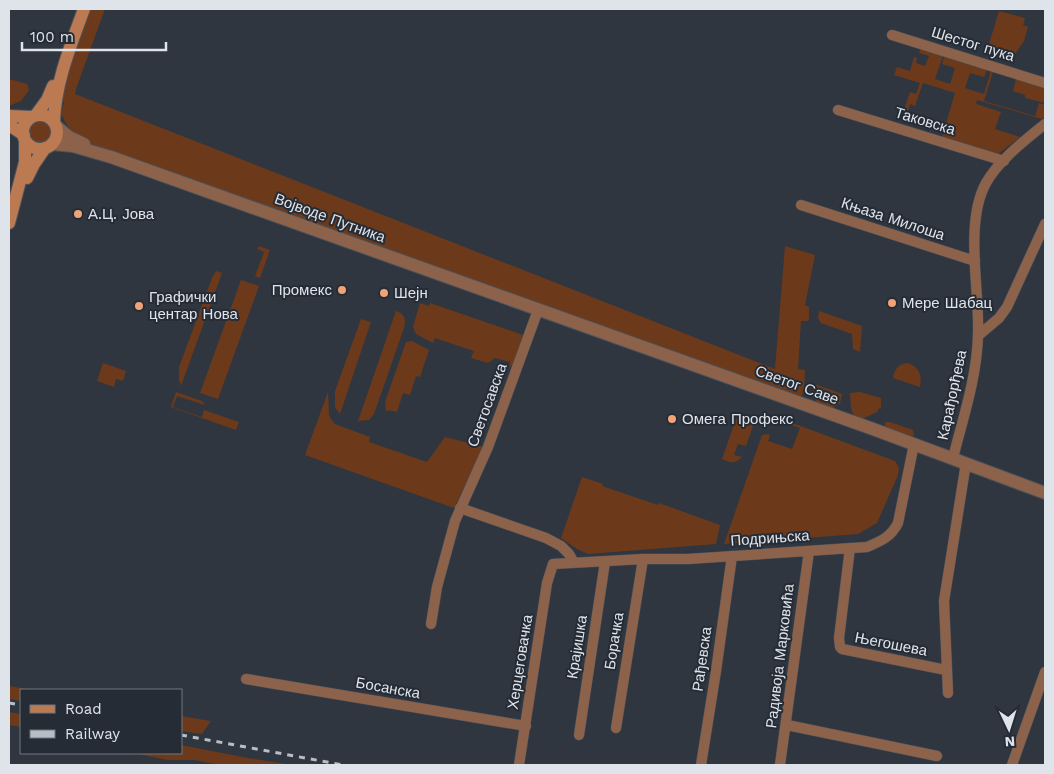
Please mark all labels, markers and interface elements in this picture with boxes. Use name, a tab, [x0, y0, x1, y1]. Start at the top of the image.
scale bar	[22, 20, 166, 52]
street label: Шестог пука	[929, 23, 1017, 65]
text: 100 m	[30, 28, 74, 46]
street label: Таковска	[893, 103, 958, 139]
street label: Војводе Путника	[272, 190, 389, 247]
street label: Књаза Милоша	[839, 194, 948, 244]
place label: А.Ц. Јова	[88, 205, 155, 223]
marker: А.Ц. Јова	[72, 208, 84, 220]
place label: Промекс	[272, 281, 332, 299]
marker: Промекс	[336, 284, 348, 296]
place label: Шејн	[394, 284, 428, 302]
marker: Шејн	[378, 287, 390, 299]
place label: Графички центар Нова	[149, 288, 239, 323]
place label: Мере Шабац	[902, 294, 992, 312]
marker: Мере Шабац	[886, 297, 898, 309]
marker: Графички центар Нова	[133, 300, 145, 312]
street label: Карађорђева	[934, 348, 970, 442]
street label: Светосавска	[464, 360, 511, 449]
street label: Светог Саве	[753, 362, 841, 408]
place label: Омега Профекс	[682, 410, 794, 428]
marker: Омега Профекс	[666, 413, 678, 425]
street label: Подрињска	[730, 526, 811, 550]
street label: Радивоја Марковића	[762, 582, 798, 729]
street label: Борачка	[601, 611, 627, 671]
street label: Херцеговачка	[504, 613, 536, 711]
street label: Крајишка	[563, 613, 591, 680]
street label: Рађевска	[689, 625, 716, 692]
street label: Његошева	[853, 628, 929, 660]
street label: Босанска	[354, 673, 422, 703]
legend	[20, 689, 182, 754]
text: Road	[65, 700, 102, 718]
north arrow	[984, 704, 1034, 754]
text: Railway	[65, 725, 120, 743]
text: N	[1004, 734, 1016, 750]

